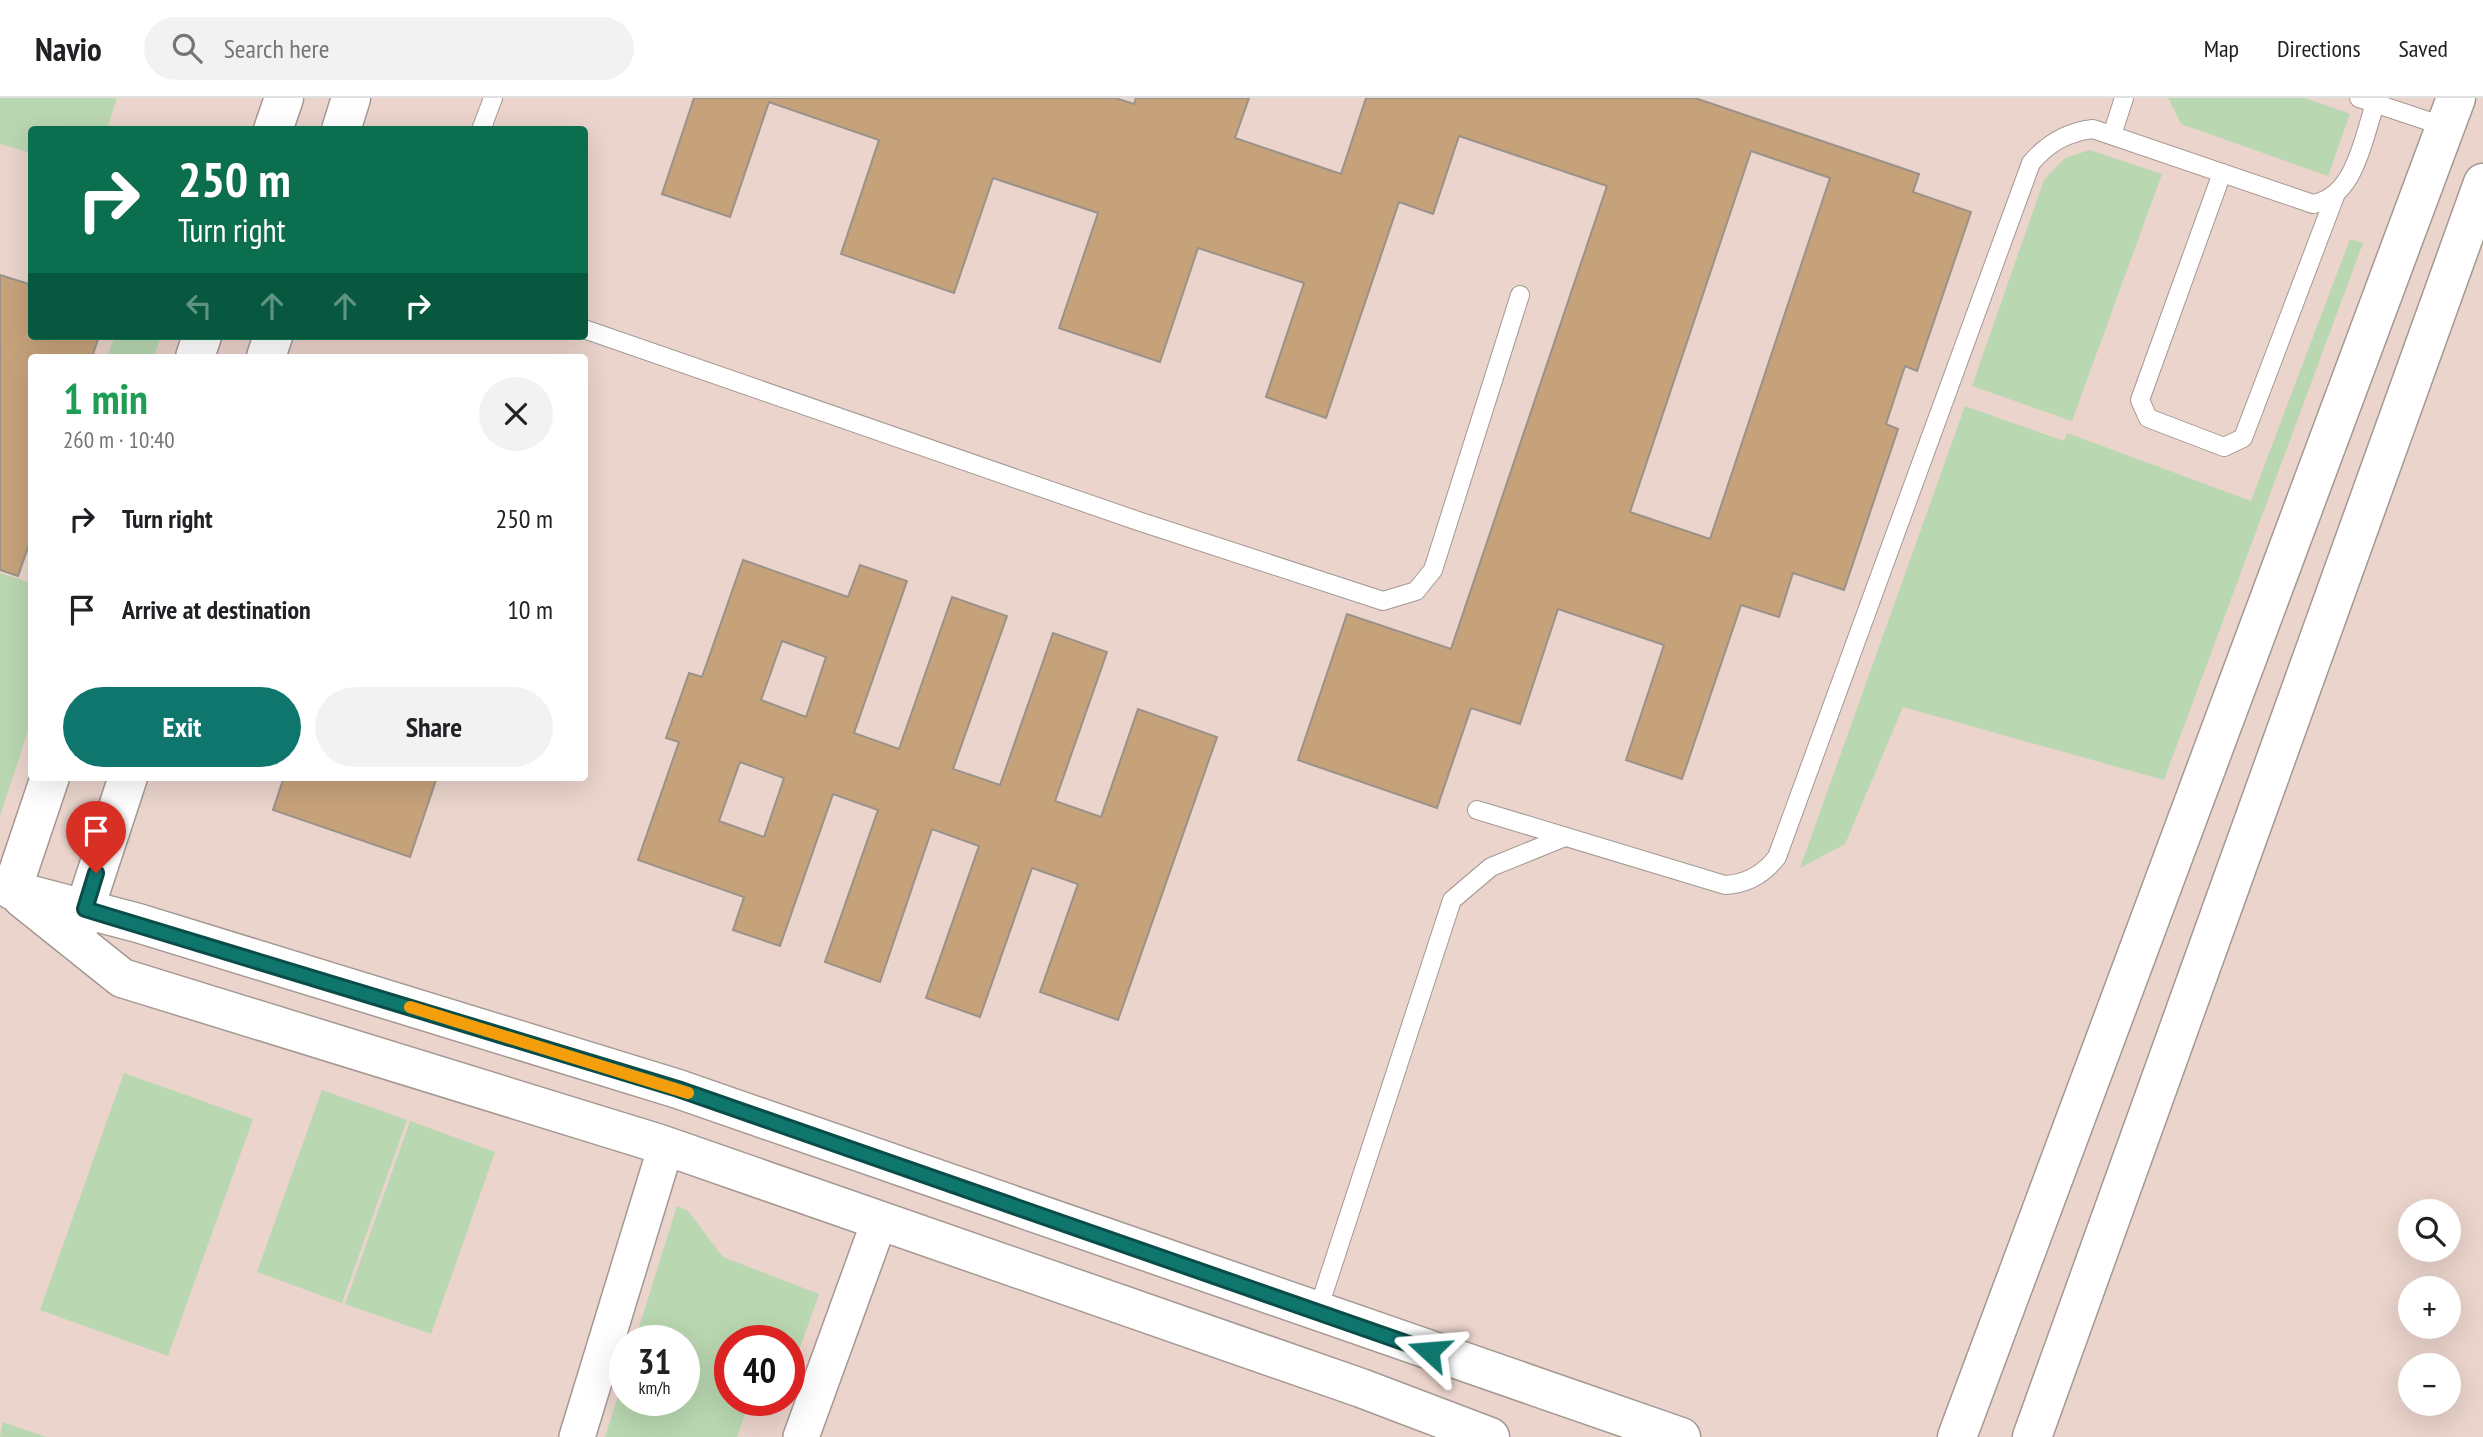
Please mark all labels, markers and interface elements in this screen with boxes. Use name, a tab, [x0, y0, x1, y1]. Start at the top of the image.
search box	[144, 17, 634, 80]
text: Navio	[35, 27, 102, 70]
icon: search	[168, 29, 206, 67]
text: Search here	[224, 32, 329, 65]
text: Map	[2204, 33, 2239, 64]
text: Directions	[2277, 33, 2361, 64]
text: Saved	[2399, 33, 2448, 64]
text: 250 m	[178, 147, 291, 211]
icon: right	[63, 154, 154, 245]
text: Turn right	[178, 209, 286, 251]
icon: left	[180, 287, 218, 325]
icon: ahead	[253, 287, 291, 325]
icon: ahead	[326, 287, 364, 325]
icon: right	[399, 287, 437, 325]
text: 1 min	[63, 371, 148, 426]
button: close	[479, 377, 553, 451]
text: 260 m · 10:40	[63, 425, 175, 454]
icon: right	[63, 500, 101, 538]
text: Turn right	[122, 502, 213, 535]
text: 250 m	[495, 502, 553, 535]
icon: arrive	[63, 591, 101, 629]
text: Arrive at destination	[122, 593, 311, 626]
text: 10 m	[507, 593, 553, 626]
button: Exit	[63, 687, 301, 767]
button: Share	[315, 687, 553, 767]
pin	[66, 801, 126, 873]
icon: arrive	[77, 812, 115, 850]
map controls	[2398, 1199, 2461, 1416]
button: search	[2398, 1199, 2461, 1262]
button: +	[2398, 1276, 2461, 1339]
position arrow	[1392, 1314, 1466, 1388]
speed limit sign: 40	[714, 1325, 805, 1416]
text: 31	[638, 1338, 671, 1384]
button: −	[2398, 1353, 2461, 1416]
text: km/h	[639, 1376, 670, 1399]

